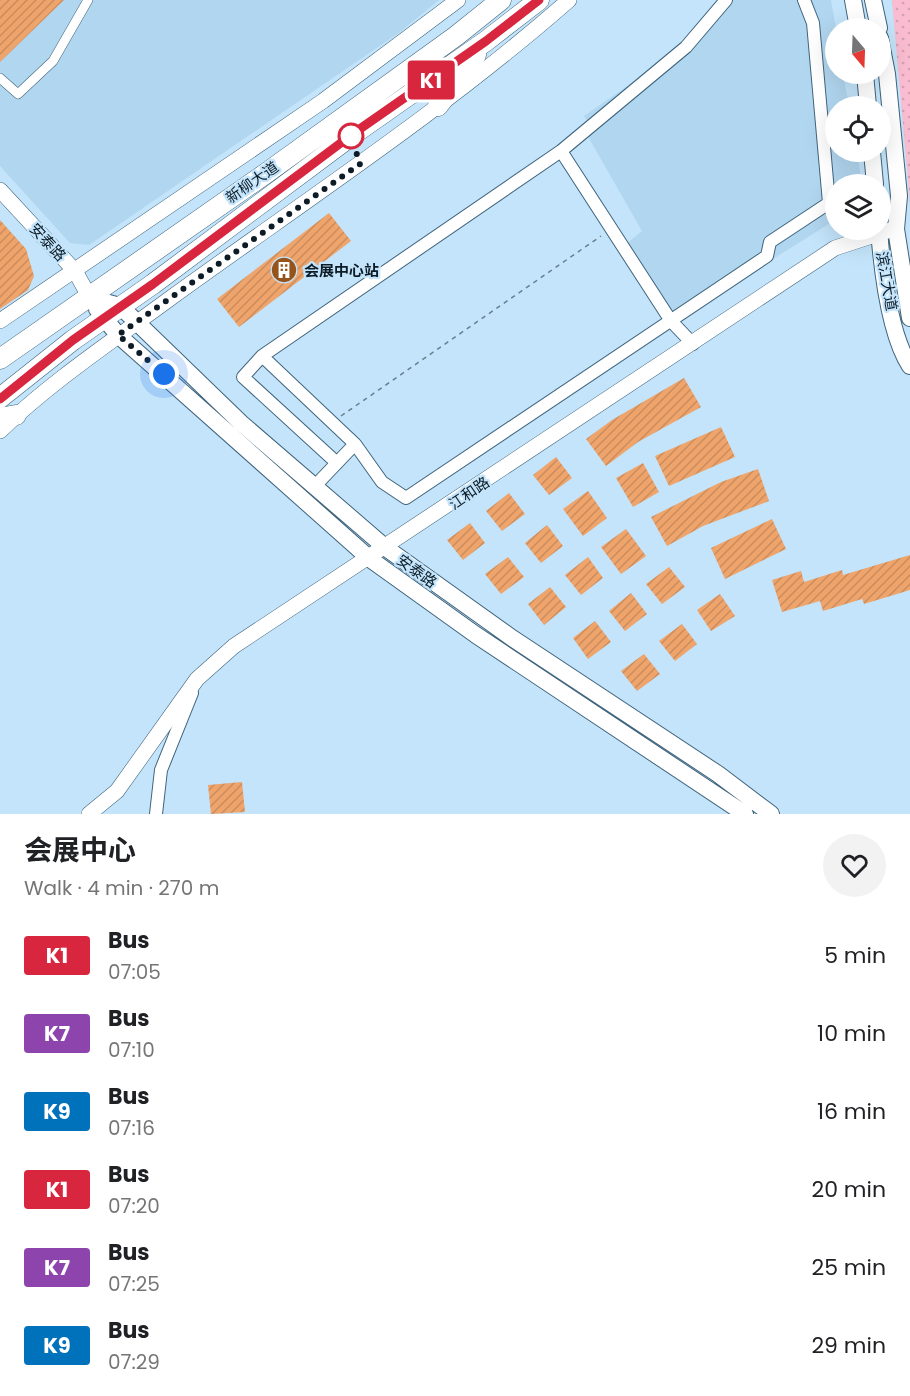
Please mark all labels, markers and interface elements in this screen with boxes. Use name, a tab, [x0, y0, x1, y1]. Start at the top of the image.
north arrow	[825, 18, 891, 84]
map controls	[825, 18, 891, 240]
line badge: K1	[404, 60, 458, 100]
text: K1	[420, 66, 442, 95]
button: locate	[825, 96, 891, 162]
unlabelled marker	[338, 123, 364, 149]
street label: 新柳大道	[221, 156, 283, 208]
button: layers	[825, 174, 891, 240]
street label: 安泰路	[25, 218, 71, 266]
street label: 滨江大道	[871, 250, 903, 312]
building icon: 会展中心站	[269, 255, 299, 285]
place label: 会展中心站	[304, 260, 379, 281]
your location	[149, 359, 179, 389]
street label: 江和路	[444, 472, 494, 514]
street label: 安泰路	[393, 549, 441, 593]
text: 会展中心	[24, 831, 136, 870]
button: heart	[823, 834, 886, 897]
text: Walk · 4 min · 270 m	[24, 874, 219, 902]
text: Bus	[108, 925, 150, 956]
text: 5 min	[824, 940, 886, 971]
text: K1	[46, 941, 68, 970]
text: 07:05	[108, 958, 161, 986]
text: Bus	[108, 1003, 150, 1034]
text: 10 min	[817, 1018, 886, 1049]
text: K7	[44, 1019, 70, 1048]
text: 07:10	[108, 1036, 155, 1064]
text: Bus	[108, 1081, 150, 1112]
text: 16 min	[817, 1096, 886, 1127]
text: K9	[43, 1097, 71, 1126]
text: 07:16	[108, 1114, 155, 1142]
text: Bus	[108, 1159, 150, 1190]
text: 20 min	[812, 1174, 886, 1205]
text: K1	[46, 1175, 68, 1204]
text: 07:20	[108, 1192, 160, 1220]
text: Bus	[108, 1237, 150, 1268]
text: 25 min	[812, 1252, 886, 1283]
text: K7	[44, 1253, 70, 1282]
text: 07:25	[108, 1270, 160, 1298]
text: Bus	[108, 1315, 150, 1346]
text: 29 min	[811, 1330, 886, 1361]
text: K9	[43, 1331, 71, 1360]
text: 07:29	[108, 1348, 160, 1376]

